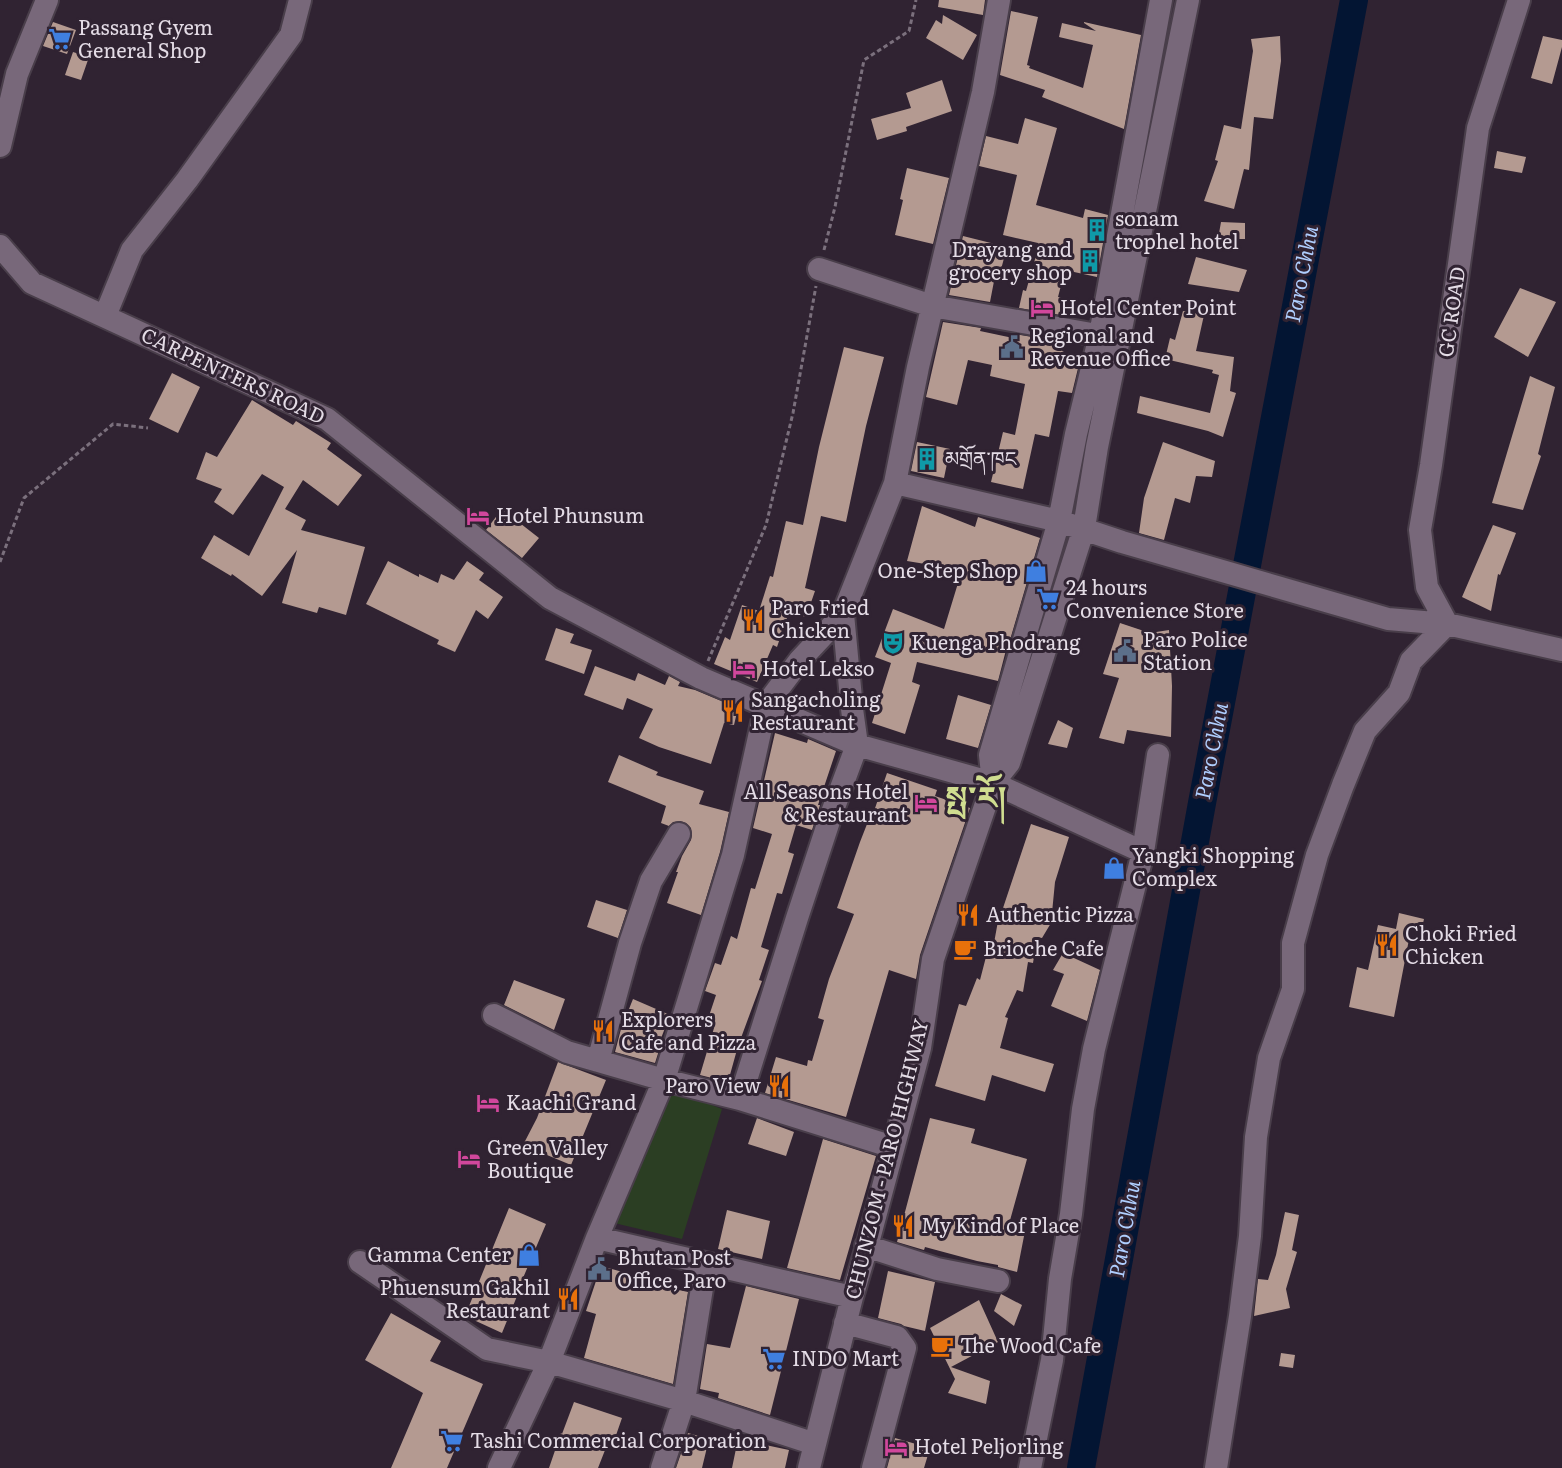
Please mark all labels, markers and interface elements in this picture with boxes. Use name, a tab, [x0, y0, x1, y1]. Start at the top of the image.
place label: Passang Gyem General Shop	[78, 11, 213, 64]
supermarket icon: Passang Gyem General Shop	[47, 26, 73, 52]
place label: sonam trophel hotel	[1115, 202, 1239, 255]
building icon: sonam trophel hotel	[1084, 217, 1110, 243]
water label: Paro Chhu	[1275, 222, 1324, 325]
place label: Drayang and grocery shop	[949, 233, 1072, 286]
building icon: Drayang and grocery shop	[1077, 248, 1103, 274]
street label: GC ROAD	[1429, 265, 1471, 359]
place label: Hotel Center Point	[1060, 291, 1236, 321]
hotel icon: Hotel Center Point	[1029, 295, 1055, 321]
street label: CARPENTERS ROAD	[137, 318, 331, 430]
place label: Regional and Revenue Office	[1030, 319, 1171, 372]
public building icon: Regional and Revenue Office	[999, 334, 1025, 360]
place label: མགྲོན་ཁང	[945, 442, 1018, 476]
building icon: མགྲོན་ཁང	[914, 446, 940, 472]
place label: Hotel Phunsum	[496, 499, 644, 529]
hotel icon: Hotel Phunsum	[465, 503, 491, 529]
place label: One-Step Shop	[878, 554, 1018, 584]
shop icon: One-Step Shop	[1023, 558, 1049, 584]
place label: 24 hours Convenience Store	[1066, 571, 1244, 624]
supermarket icon: 24 hours Convenience Store	[1035, 586, 1061, 612]
place label: Paro Fried Chicken	[771, 591, 869, 644]
restaurant icon: Paro Fried Chicken	[740, 607, 766, 633]
place label: Paro Police Station	[1143, 623, 1248, 676]
place label: Kuenga Phodrang	[911, 626, 1081, 656]
theatre icon: Kuenga Phodrang	[880, 630, 906, 656]
public building icon: Paro Police Station	[1112, 638, 1138, 664]
place label: Hotel Lekso	[762, 652, 875, 682]
hotel icon: Hotel Lekso	[731, 656, 757, 682]
place label: Sangacholing Restaurant	[751, 683, 881, 736]
restaurant icon: Sangacholing Restaurant	[720, 698, 746, 724]
water label: Paro Chhu	[1185, 699, 1234, 802]
district label: སྤ་རོ།	[945, 771, 1007, 825]
place label: All Seasons Hotel & Restaurant	[744, 775, 908, 828]
hotel icon: All Seasons Hotel & Restaurant	[913, 790, 939, 816]
place label: Yangki Shopping Complex	[1132, 839, 1295, 892]
shop icon: Yangki Shopping Complex	[1101, 855, 1127, 881]
place label: Authentic Pizza	[986, 898, 1134, 928]
restaurant icon: Authentic Pizza	[955, 902, 981, 928]
place label: Choki Fried Chicken	[1405, 917, 1517, 970]
place label: Brioche Cafe	[983, 932, 1104, 962]
restaurant icon: Choki Fried Chicken	[1374, 932, 1400, 958]
cafe icon: Brioche Cafe	[952, 936, 978, 962]
place label: Explorers Cafe and Pizza	[621, 1003, 757, 1056]
street label: CHUNZOM - PARO HIGHWAY	[836, 1015, 934, 1302]
restaurant icon: Explorers Cafe and Pizza	[590, 1018, 616, 1044]
place label: Paro View	[665, 1069, 762, 1099]
restaurant icon: Paro View	[766, 1073, 792, 1099]
place label: Kaachi Grand	[506, 1086, 636, 1116]
hotel icon: Kaachi Grand	[475, 1090, 501, 1116]
place label: Green Valley Boutique	[487, 1131, 609, 1184]
hotel icon: Green Valley Boutique	[456, 1146, 482, 1172]
water label: Paro Chhu	[1099, 1177, 1146, 1279]
place label: My Kind of Place	[921, 1209, 1079, 1239]
restaurant icon: My Kind of Place	[890, 1213, 916, 1239]
place label: Gamma Center	[368, 1238, 512, 1268]
place label: Bhutan Post Office, Paro	[617, 1241, 731, 1294]
shop icon: Gamma Center	[516, 1242, 542, 1268]
public building icon: Bhutan Post Office, Paro	[586, 1256, 612, 1282]
place label: Phuensum Gakhil Restaurant	[380, 1271, 550, 1324]
restaurant icon: Phuensum Gakhil Restaurant	[555, 1286, 581, 1312]
place label: The Wood Cafe	[960, 1329, 1101, 1359]
cafe icon: The Wood Cafe	[929, 1333, 955, 1359]
place label: INDO Mart	[792, 1342, 899, 1372]
supermarket icon: INDO Mart	[761, 1346, 787, 1372]
place label: Tashi Commercial Corporation	[470, 1424, 766, 1454]
supermarket icon: Tashi Commercial Corporation	[439, 1428, 465, 1454]
place label: Hotel Peljorling	[914, 1430, 1064, 1460]
hotel icon: Hotel Peljorling	[883, 1434, 909, 1460]

